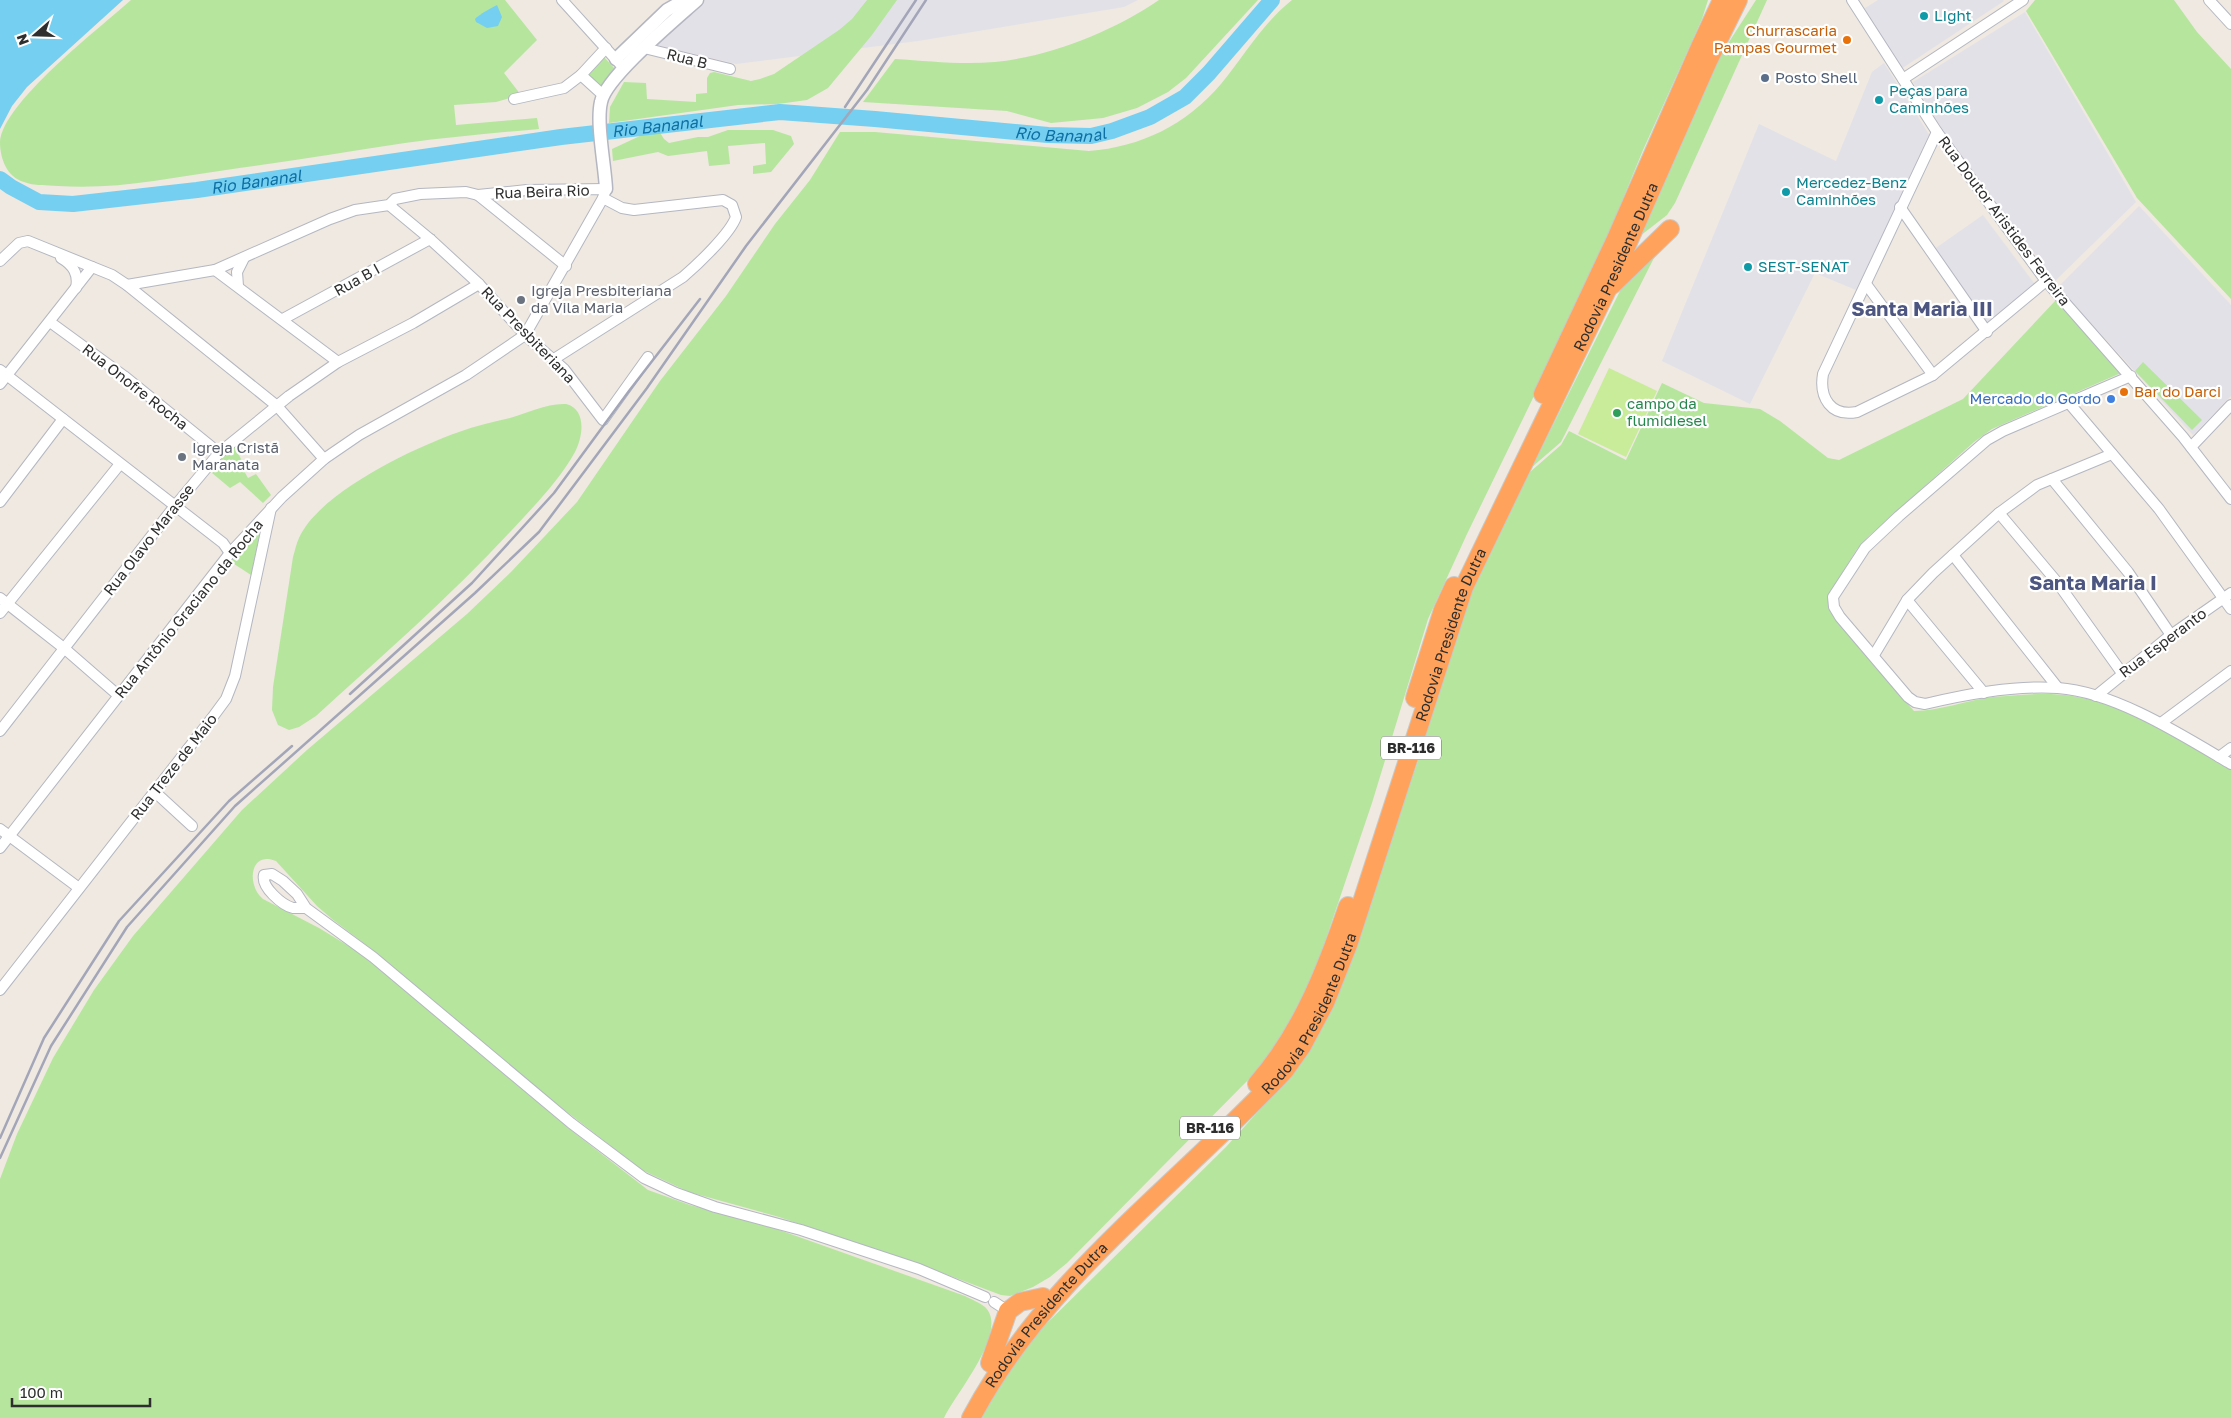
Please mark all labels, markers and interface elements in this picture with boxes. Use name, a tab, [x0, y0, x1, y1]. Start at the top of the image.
place label: LIght	[1934, 6, 1972, 24]
north arrow	[10, 10, 60, 60]
marker: LIght	[1918, 10, 1930, 22]
place label: Churrascaria Pampas Gourmet	[1714, 21, 1837, 56]
text: N	[13, 32, 32, 48]
marker: Churrascaria Pampas Gourmet	[1841, 34, 1853, 46]
street label: Rua B	[665, 44, 709, 72]
place label: Posto Shell	[1775, 68, 1858, 86]
marker: Posto Shell	[1759, 72, 1771, 84]
place label: Peças para Caminhões	[1889, 81, 1969, 116]
marker: Peças para Caminhões	[1873, 94, 1885, 106]
water label: Rio Bananal	[611, 111, 705, 141]
water label: Rio Bananal	[1014, 122, 1109, 146]
street label: Rua Doutor Aristides Ferreira	[1935, 132, 2075, 309]
water label: Rio Bananal	[209, 165, 304, 198]
place label: Mercedez-Benz Caminhões	[1796, 173, 1907, 208]
street label: Rodovia Presidente Dutra	[1569, 179, 1661, 354]
street label: Rua Beira Rio	[494, 180, 590, 202]
marker: Mercedez-Benz Caminhões	[1780, 186, 1792, 198]
place label: SEST-SENAT	[1758, 257, 1849, 275]
street label: Rua B I	[330, 259, 383, 299]
marker: SEST-SENAT	[1742, 261, 1754, 273]
place label: Igreja Presbiteriana da Vila Maria	[531, 281, 672, 316]
street label: Rua Presbiteriana	[478, 282, 579, 386]
marker: Igreja Presbiteriana da Vila Maria	[515, 294, 527, 306]
district label: Santa Maria III	[1851, 296, 1993, 320]
street label: Rua Onofre Rocha	[79, 339, 192, 433]
place label: Bar do Darci	[2134, 382, 2221, 400]
marker: Bar do Darci	[2118, 386, 2130, 398]
place label: Mercado do Gordo	[1970, 389, 2101, 407]
marker: Mercado do Gordo	[2105, 393, 2117, 405]
place label: campo da flumidiesel	[1627, 394, 1707, 429]
marker: campo da flumidiesel	[1611, 407, 1623, 419]
place label: Igreja Cristã Maranata	[192, 438, 279, 473]
marker: Igreja Cristã Maranata	[176, 451, 188, 463]
street label: Rua Olavo Marasse	[99, 480, 197, 599]
street label: Rua Antônio Graciano da Rocha	[110, 515, 266, 701]
street label: Rodovia Presidente Dutra	[1411, 545, 1489, 724]
district label: Santa Maria I	[2029, 570, 2157, 594]
street label: Rua Esperanto	[2115, 604, 2210, 681]
street label: Rua Treze de Maio	[126, 710, 220, 823]
road number: BR-116	[1381, 736, 1441, 760]
street label: Rodovia Presidente Dutra	[1257, 930, 1359, 1097]
road number: BR-116	[1180, 1116, 1240, 1140]
street label: Rodovia Presidente Dutra	[981, 1238, 1111, 1391]
scale bar	[12, 1376, 150, 1408]
text: 100 m	[20, 1383, 63, 1401]

